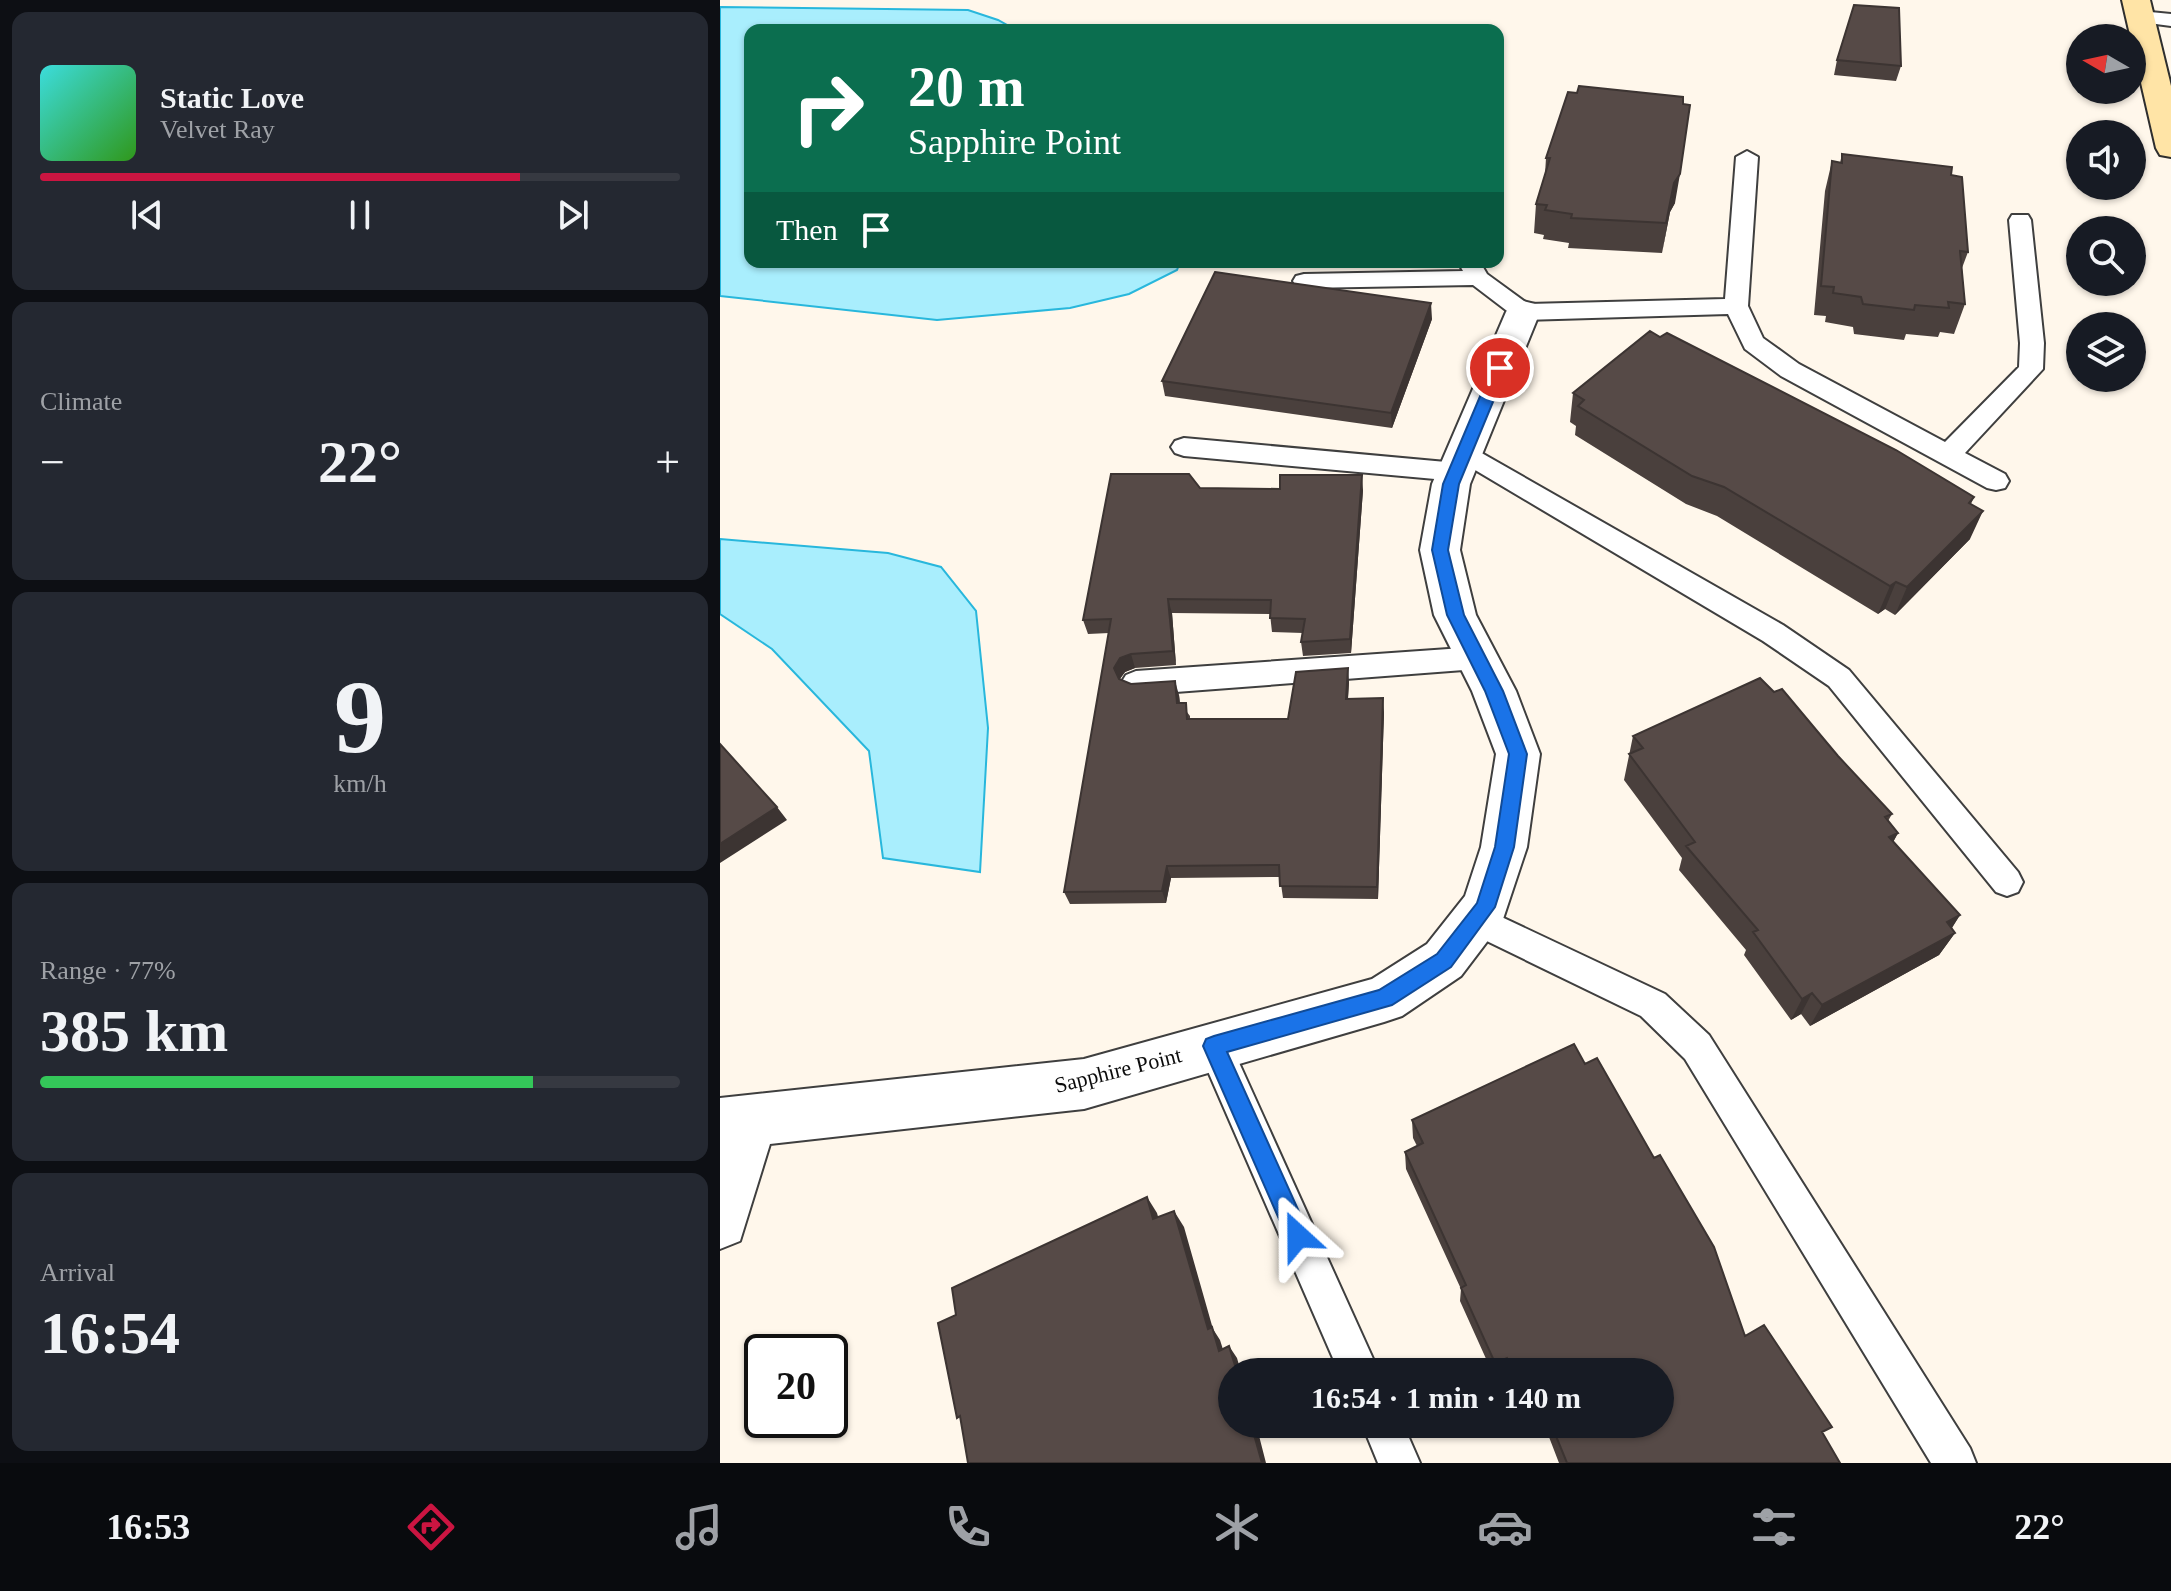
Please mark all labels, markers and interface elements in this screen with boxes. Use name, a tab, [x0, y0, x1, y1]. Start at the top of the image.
north arrow	[2066, 24, 2146, 104]
map controls	[2066, 24, 2146, 392]
icon: right	[776, 56, 880, 160]
text: 20 m	[908, 56, 1025, 118]
text: Static Love	[160, 81, 304, 114]
text: Velvet Ray	[160, 115, 275, 144]
button: sound	[2066, 120, 2146, 200]
text: Sapphire Point	[908, 122, 1121, 162]
icon: previous	[125, 193, 169, 237]
icon: pause	[338, 193, 382, 237]
icon: next	[551, 193, 595, 237]
icon: arrive	[854, 208, 898, 252]
text: Then	[776, 213, 838, 246]
button: search	[2066, 216, 2146, 296]
button: layers	[2066, 312, 2146, 392]
pin	[1466, 334, 1534, 402]
icon: arrive	[1478, 346, 1522, 390]
text: Climate	[40, 387, 122, 416]
text: 22°	[318, 429, 402, 495]
text: −	[40, 438, 65, 487]
text: +	[655, 438, 680, 487]
text: 9	[334, 659, 386, 774]
text: km/h	[333, 769, 387, 798]
text: Range · 77%	[40, 956, 176, 985]
text: 385 km	[40, 998, 228, 1064]
street label: Sapphire Point	[1052, 1042, 1184, 1098]
position arrow	[1256, 1194, 1340, 1278]
text: Arrival	[40, 1258, 115, 1287]
text: 16:54	[40, 1300, 180, 1366]
speed limit sign: 20	[744, 1334, 848, 1438]
text: 16:54 · 1 min · 140 m	[1311, 1381, 1581, 1414]
icon: directions	[403, 1499, 459, 1555]
icon: music	[671, 1499, 727, 1555]
icon: phone	[940, 1499, 996, 1555]
icon: climate	[1209, 1499, 1265, 1555]
icon: car	[1477, 1499, 1533, 1555]
icon: filters	[1746, 1499, 1802, 1555]
text: 16:53	[106, 1507, 190, 1547]
text: 22°	[2014, 1507, 2065, 1547]

